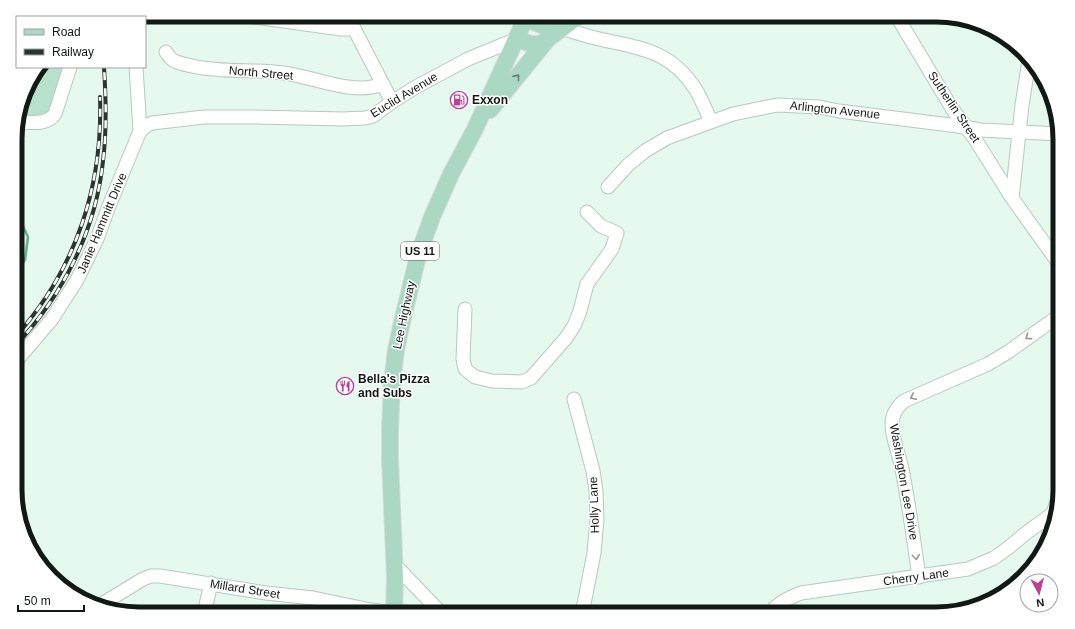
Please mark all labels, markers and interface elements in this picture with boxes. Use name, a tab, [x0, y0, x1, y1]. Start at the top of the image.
legend	[16, 16, 146, 68]
text: Road	[52, 25, 81, 39]
text: Railway	[52, 45, 94, 59]
street label: North Street	[228, 63, 294, 83]
street label: Euclid Avenue	[368, 69, 440, 121]
street label: Sutherlin Street	[925, 69, 983, 146]
one-way arrow	[513, 74, 520, 81]
fuel station icon: Exxon	[449, 90, 469, 110]
place label: Exxon	[472, 93, 508, 107]
street label: Arlington Avenue	[789, 98, 881, 122]
street label: Janie Hammitt Drive	[74, 170, 130, 275]
road number: US 11	[401, 242, 439, 260]
street label: Lee Highway	[390, 280, 418, 350]
one-way arrow	[1025, 333, 1032, 340]
place label: Bella's Pizza and Subs	[358, 372, 430, 400]
restaurant icon: Bella's Pizza and Subs	[335, 376, 355, 396]
one-way arrow	[910, 392, 917, 400]
street label: Washington Lee Drive	[887, 423, 921, 541]
street label: Holly Lane	[586, 476, 602, 534]
one-way arrow	[911, 554, 920, 560]
street label: Cherry Lane	[882, 565, 950, 589]
north arrow	[1019, 573, 1059, 613]
street label: Millard Street	[209, 577, 282, 602]
scale bar	[18, 587, 84, 613]
text: 50 m	[24, 594, 51, 608]
text: N	[1035, 596, 1045, 609]

